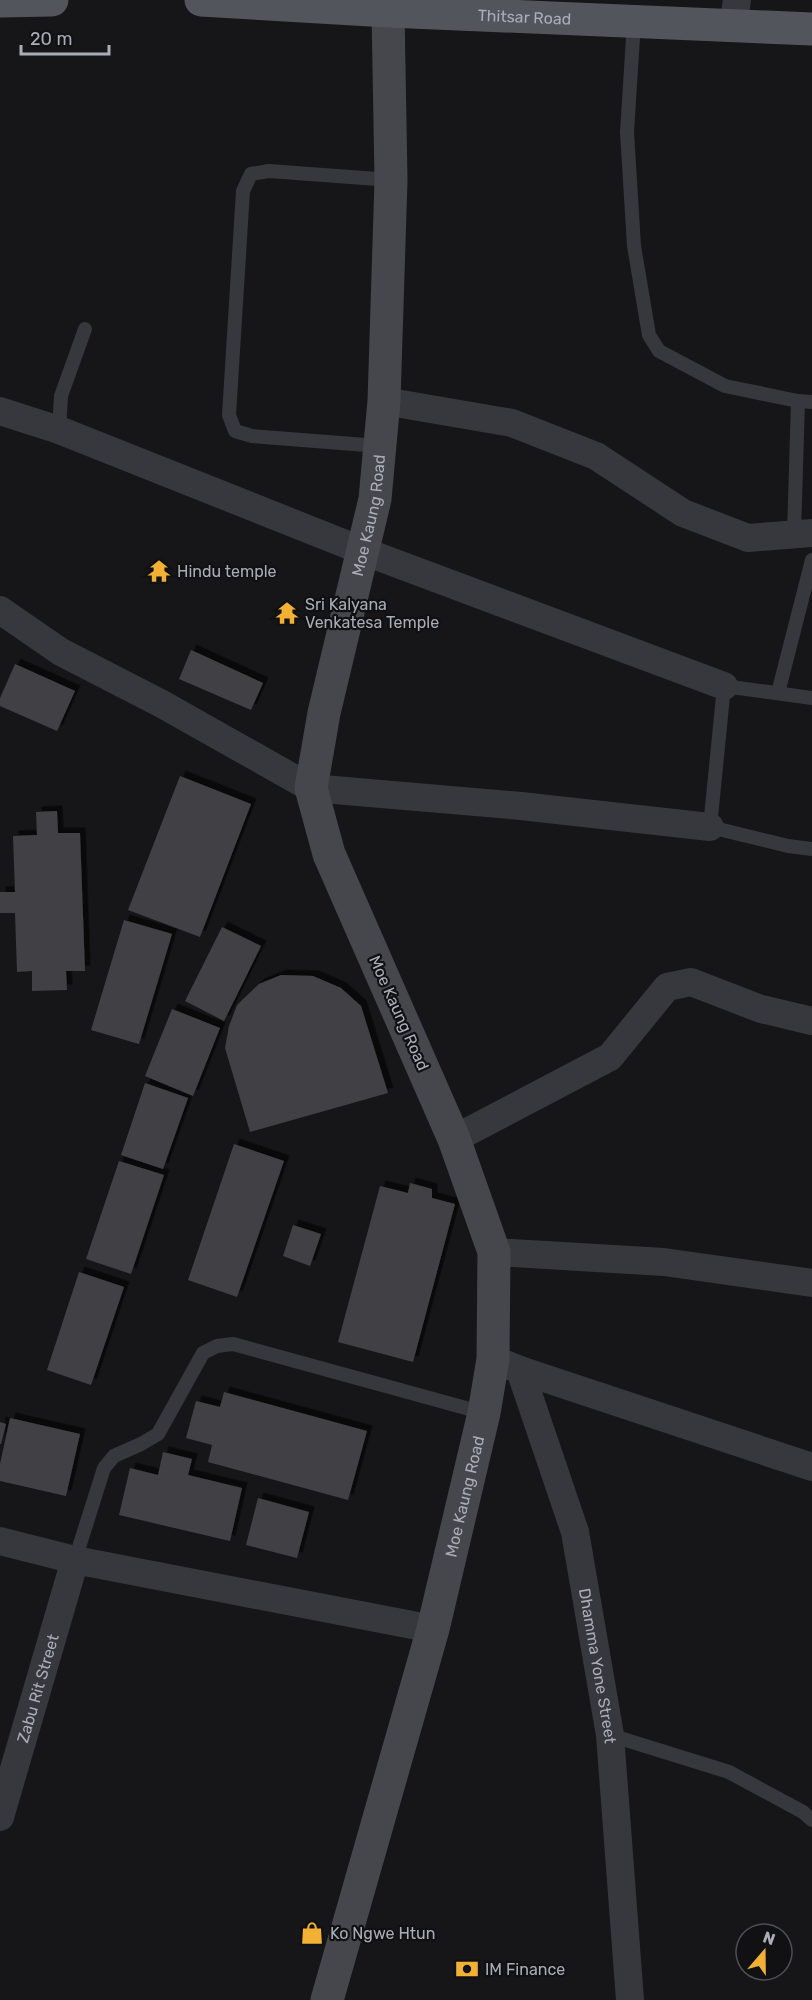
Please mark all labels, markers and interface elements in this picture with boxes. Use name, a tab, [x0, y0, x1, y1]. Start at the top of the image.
street label: Thitsar Road	[477, 5, 572, 28]
scale bar	[21, 18, 110, 56]
text: 20 m	[30, 28, 72, 50]
street label: Moe Kaung Road	[347, 453, 389, 578]
temple icon: Hindu temple	[146, 558, 172, 584]
place label: Hindu temple	[177, 562, 277, 581]
place label: Sri Kalyana Venkatesa Temple	[305, 595, 439, 632]
temple icon: Sri Kalyana Venkatesa Temple	[274, 600, 300, 626]
street label: Moe Kaung Road	[365, 953, 433, 1073]
street label: Moe Kaung Road	[441, 1434, 488, 1559]
street label: Dhamma Yone Street	[575, 1587, 620, 1744]
street label: Zabu Rit Street	[13, 1632, 62, 1745]
shop icon: Ko Ngwe Htun	[299, 1920, 325, 1946]
north arrow	[734, 1922, 794, 1982]
place label: Ko Ngwe Htun	[330, 1924, 435, 1943]
text: N	[760, 1927, 778, 1949]
bank icon: IM Finance	[454, 1956, 480, 1982]
place label: IM Finance	[485, 1960, 565, 1979]

